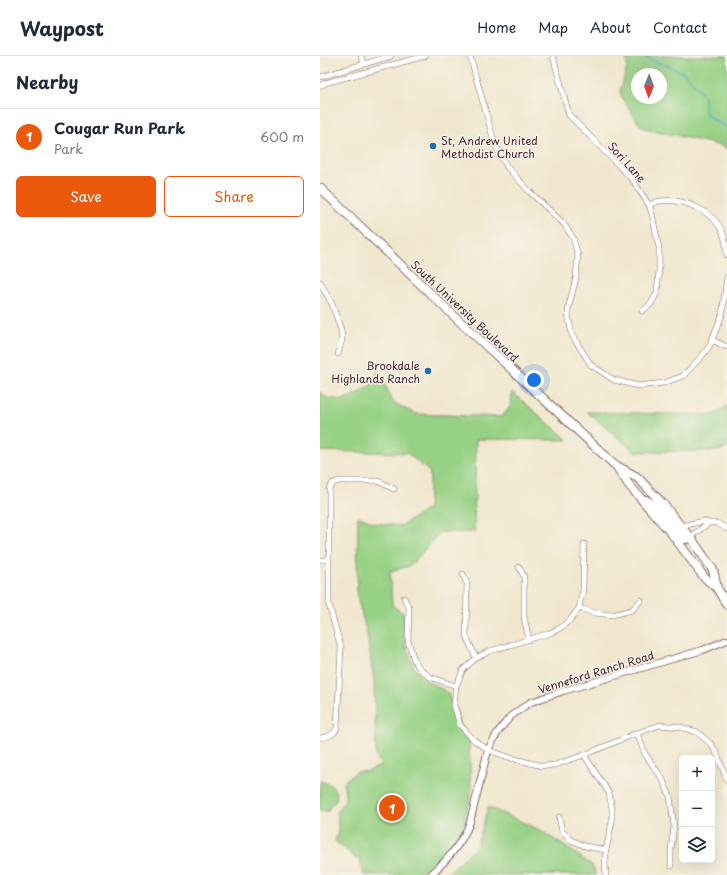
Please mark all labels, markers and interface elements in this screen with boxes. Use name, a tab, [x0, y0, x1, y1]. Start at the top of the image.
text: Waypost	[20, 14, 104, 42]
text: Home	[477, 17, 516, 38]
text: Map	[538, 17, 568, 38]
text: About	[590, 17, 631, 38]
text: Contact	[653, 17, 707, 38]
north arrow	[631, 68, 667, 104]
text: Nearby	[16, 69, 78, 95]
text: Cougar Run Park	[54, 116, 185, 139]
text: 1	[26, 127, 32, 146]
text: 600 m	[260, 127, 304, 146]
place label: St, Andrew United Methodist Church	[441, 132, 538, 162]
street label: Sori Lane	[604, 138, 650, 186]
text: Park	[54, 139, 83, 158]
marker: St, Andrew United Methodist Church	[428, 141, 438, 151]
button: Save	[16, 176, 156, 217]
button: Share	[164, 176, 304, 217]
street label: South University Boulevard	[407, 256, 523, 366]
place label: Brookdale Highlands Ranch	[332, 357, 420, 387]
marker: Brookdale Highlands Ranch	[423, 366, 433, 376]
your location	[524, 370, 544, 390]
street label: Venneford Ranch Road	[536, 646, 656, 698]
map controls	[679, 755, 715, 863]
button: +	[679, 755, 715, 791]
button: −	[679, 791, 715, 827]
pin: 1	[379, 793, 405, 823]
button: layers	[679, 827, 715, 863]

